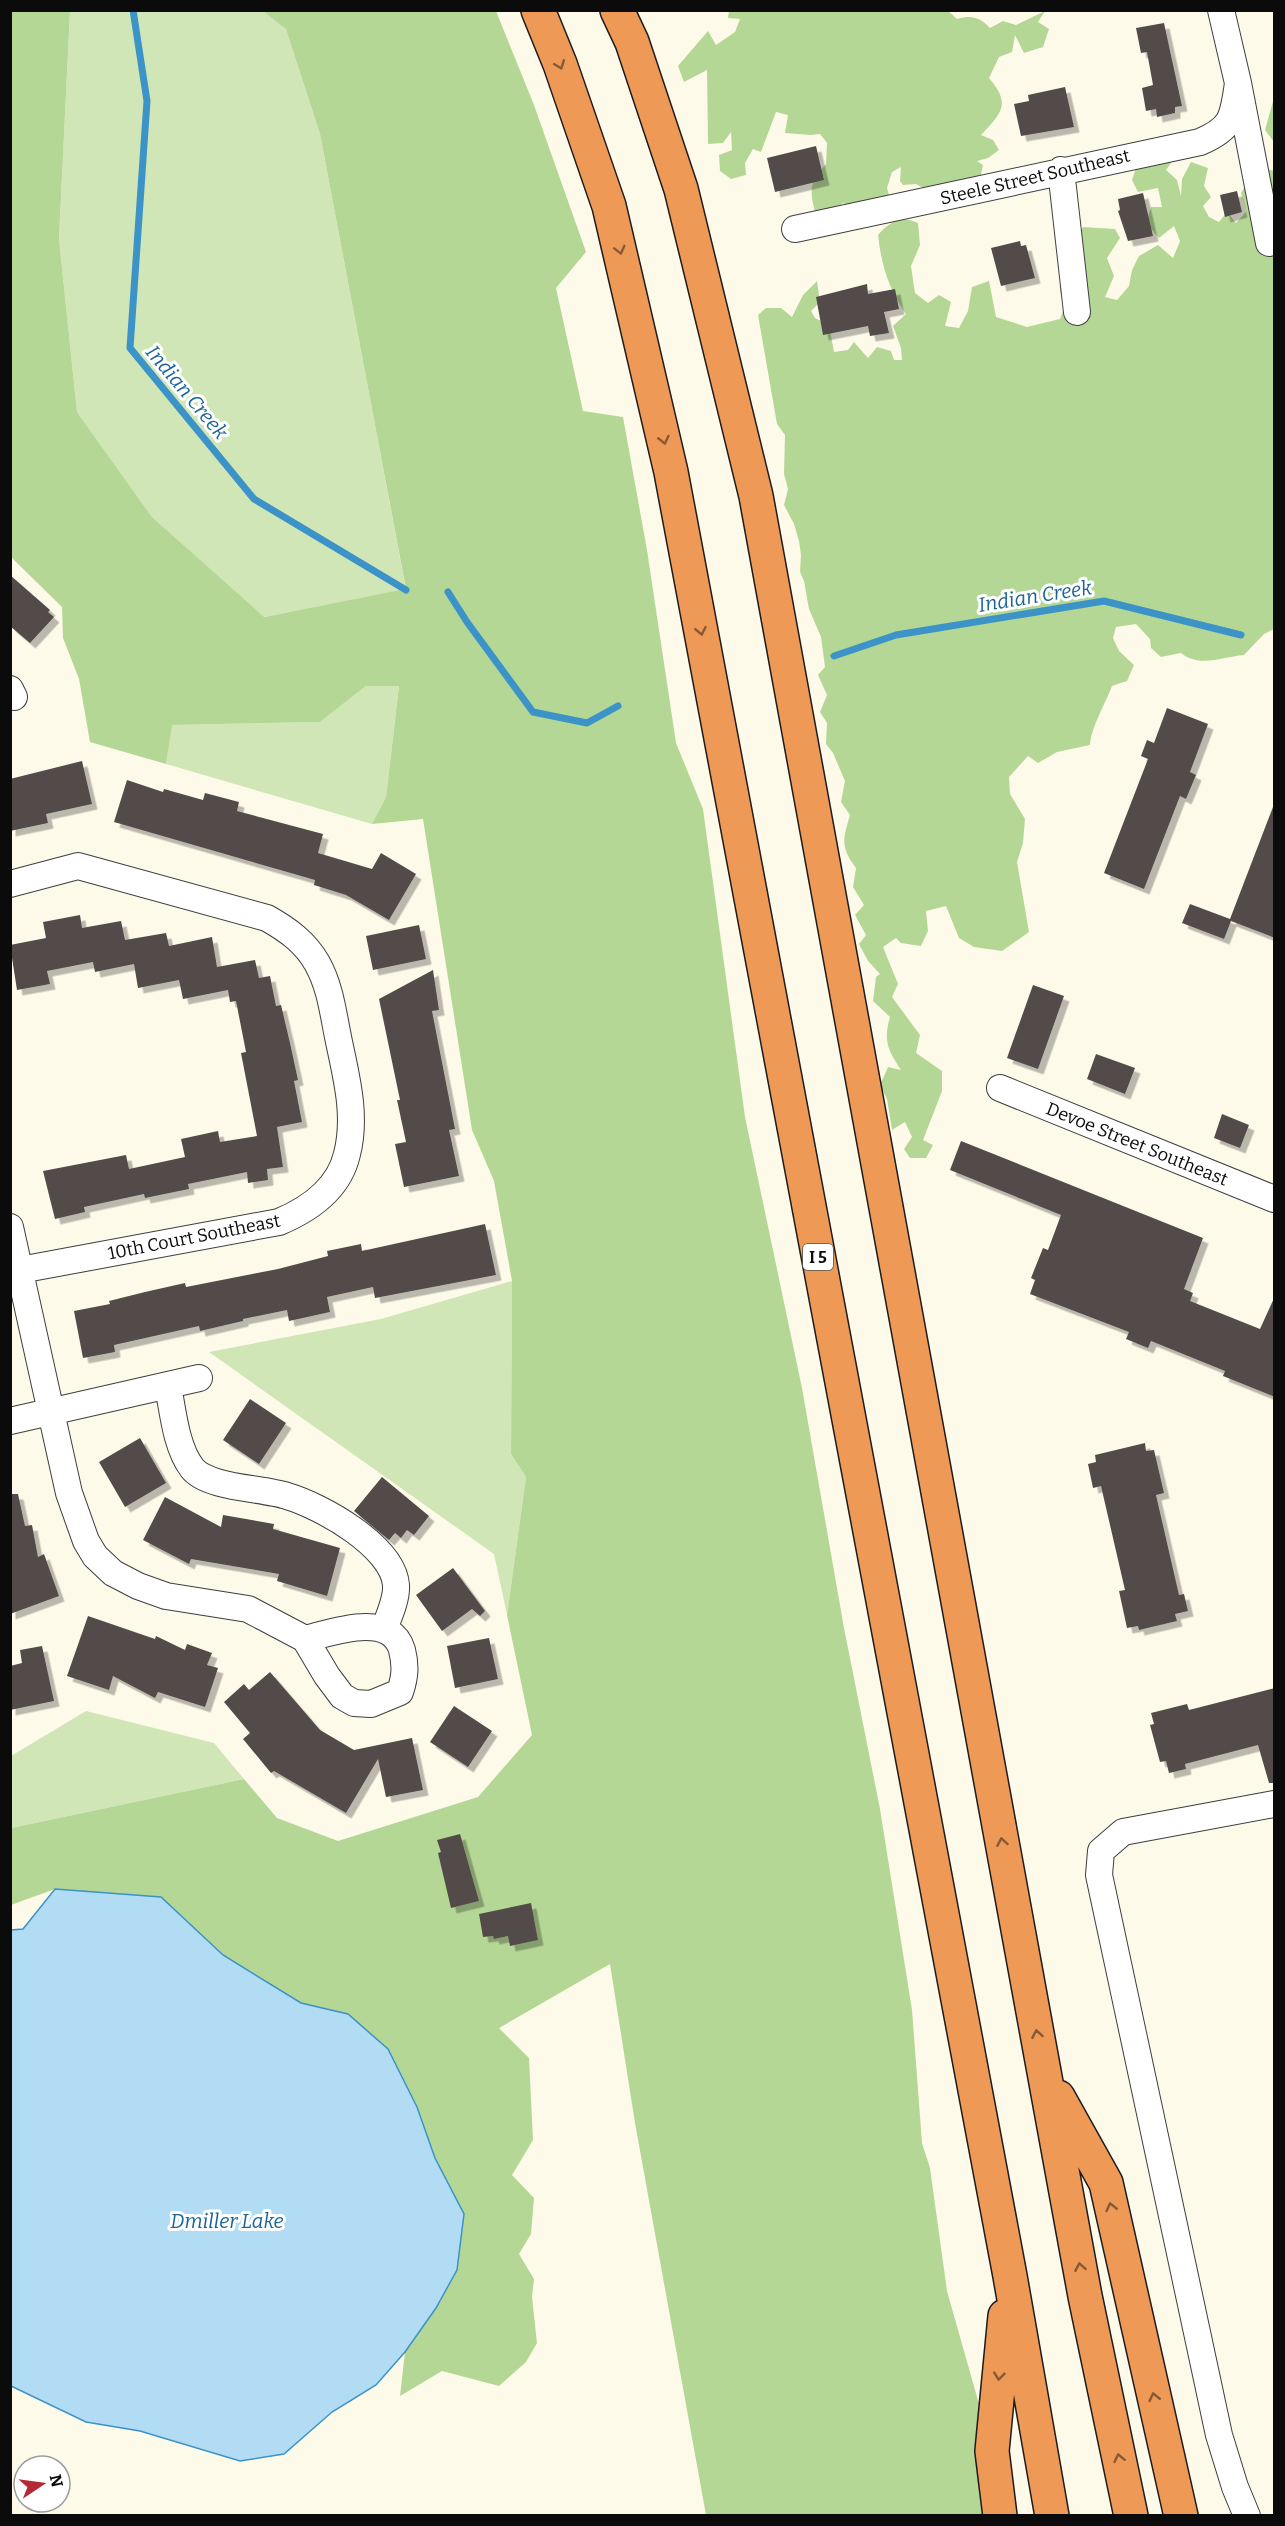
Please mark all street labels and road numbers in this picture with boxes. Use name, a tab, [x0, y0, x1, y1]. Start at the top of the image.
street label: Steele Street Southeast	[938, 144, 1132, 210]
street label: Devoe Street Southeast	[1043, 1097, 1232, 1191]
street label: 10th Court Southeast	[106, 1209, 283, 1265]
road number: I 5	[803, 1244, 833, 1270]

